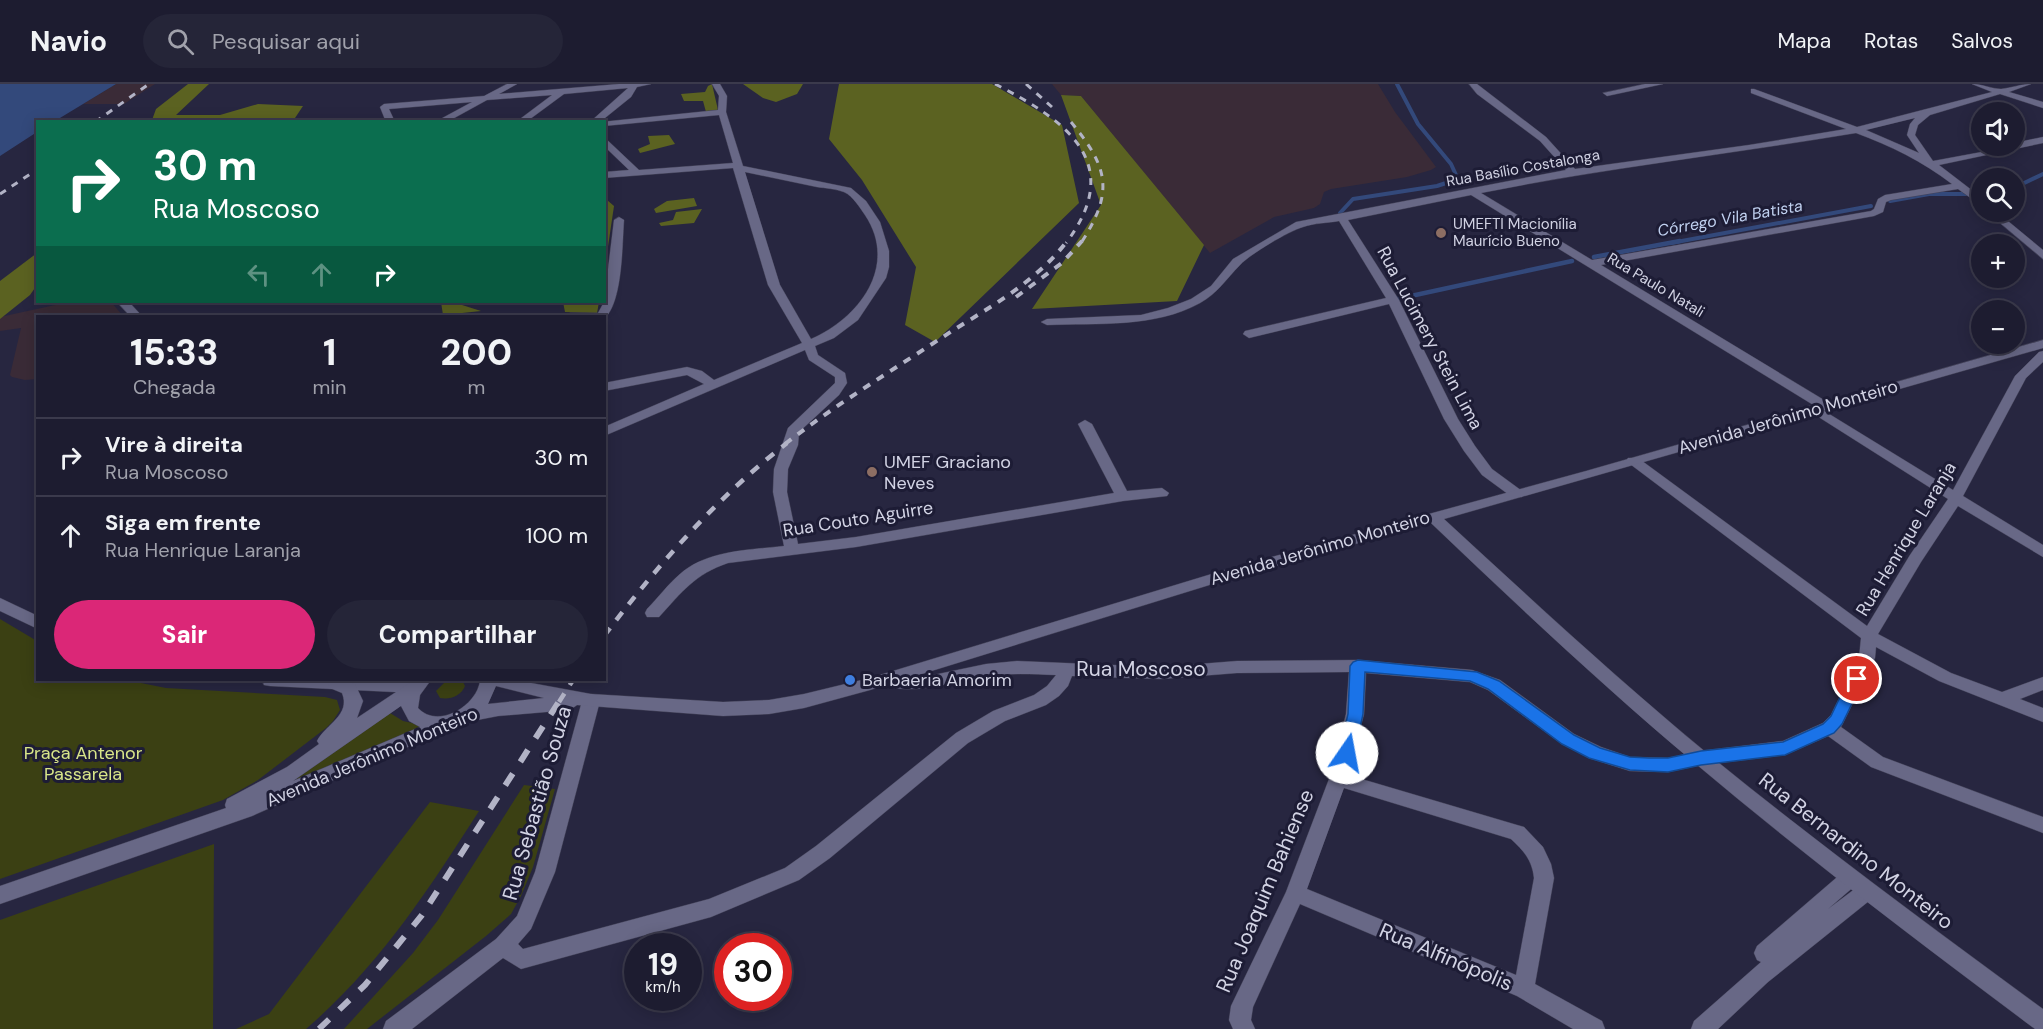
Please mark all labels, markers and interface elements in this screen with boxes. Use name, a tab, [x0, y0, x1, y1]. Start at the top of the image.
search box	[143, 14, 563, 68]
text: Navio	[30, 23, 107, 60]
icon: search	[164, 25, 197, 58]
text: Pesquisar aqui	[212, 27, 360, 56]
text: Mapa	[1777, 27, 1831, 55]
text: Rotas	[1864, 27, 1918, 55]
text: Salvos	[1951, 27, 2013, 55]
map controls	[1971, 102, 2025, 354]
button: sound	[1971, 102, 2025, 156]
text: 30 m	[153, 138, 257, 193]
icon: right	[54, 144, 132, 222]
street label: Rua Basílio Costalonga	[1445, 145, 1601, 191]
button: search	[1971, 168, 2025, 222]
text: Rua Moscoso	[153, 191, 320, 226]
water label: Córrego Vila Batista	[1656, 195, 1804, 241]
place label: UMEFTI Macionília Maurício Bueno	[1453, 214, 1577, 251]
marker: UMEFTI Macionília Maurício Bueno	[1434, 226, 1448, 240]
button: +	[1971, 234, 2025, 288]
street label: Rua Lucimery Stein Lima	[1371, 242, 1489, 434]
street label: Rua Paulo Natali	[1604, 248, 1708, 322]
icon: left	[242, 258, 275, 291]
icon: ahead	[305, 258, 338, 291]
icon: right	[368, 258, 401, 291]
button: −	[1971, 300, 2025, 354]
text: 15:33	[130, 329, 219, 376]
text: 1	[323, 329, 336, 376]
text: 200	[441, 329, 512, 376]
text: Chegada	[133, 374, 216, 400]
text: min	[312, 374, 347, 400]
text: m	[467, 374, 485, 400]
street label: Avenida Jerônimo Monteiro	[1675, 374, 1901, 460]
text: Vire à direita	[105, 430, 243, 459]
icon: right	[54, 441, 87, 474]
text: 30 m	[534, 443, 588, 472]
place label: UMEF Graciano Neves	[884, 450, 1011, 495]
street label: Rua Henrique Laranja	[1850, 457, 1962, 621]
text: Rua Moscoso	[105, 459, 228, 485]
marker: UMEF Graciano Neves	[865, 465, 879, 479]
street label: Rua Couto Aguirre	[781, 495, 935, 543]
street label: Avenida Jerônimo Monteiro	[1207, 505, 1433, 591]
text: Siga em frente	[105, 508, 261, 537]
icon: ahead	[54, 519, 87, 552]
text: 100 m	[526, 521, 588, 550]
text: Rua Henrique Laranja	[105, 537, 301, 563]
button: Sair	[54, 600, 315, 669]
button: Compartilhar	[327, 600, 588, 669]
pin	[1831, 653, 1882, 704]
street label: Rua Moscoso	[1076, 655, 1206, 683]
icon: arrive	[1840, 662, 1873, 695]
place label: Barbaeria Amorim	[862, 668, 1012, 692]
marker: Barbaeria Amorim	[843, 673, 857, 687]
street label: Avenida Jerônimo Monteiro	[263, 701, 481, 813]
street label: Rua Sebastião Souza	[496, 703, 578, 903]
position arrow	[1315, 721, 1379, 785]
park label: Praça Antenor Passarela	[24, 741, 143, 786]
street label: Rua Bernardino Monteiro	[1753, 766, 1959, 936]
street label: Rua Joaquim Bahiense	[1210, 785, 1321, 997]
street label: Rua Alfinópolis	[1375, 916, 1517, 998]
speed limit sign: 30	[714, 933, 792, 1011]
text: 19	[648, 945, 678, 984]
text: km/h	[645, 977, 681, 997]

